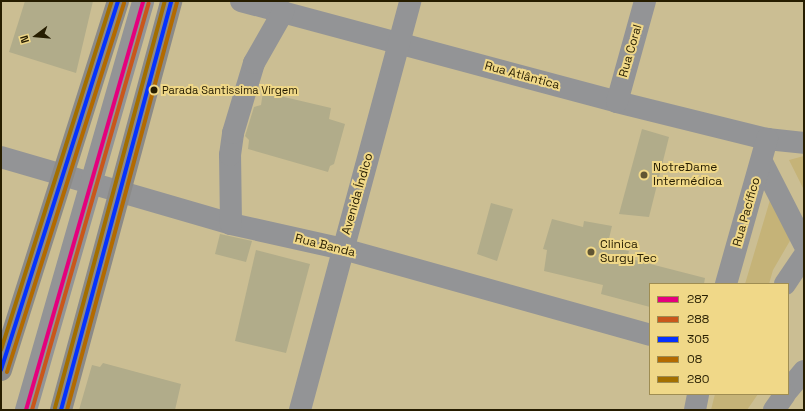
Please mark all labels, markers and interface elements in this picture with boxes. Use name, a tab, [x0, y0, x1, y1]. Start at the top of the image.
north arrow	[16, 16, 56, 56]
street label: Rua Coral	[617, 23, 645, 79]
text: N	[17, 34, 32, 45]
street label: Rua Atlântica	[483, 59, 561, 93]
place label: Parada Santissima Virgem	[162, 83, 298, 97]
marker: Parada Santissima Virgem	[149, 85, 159, 95]
street label: Avenida Índico	[339, 152, 377, 236]
place label: NotreDame Intermédica	[653, 161, 722, 189]
marker: NotreDame Intermédica	[638, 169, 650, 181]
street label: Rua Pacífico	[730, 176, 764, 248]
street label: Rua Banda	[293, 232, 357, 260]
place label: Clinica Surgy Tec	[600, 238, 657, 266]
marker: Clinica Surgy Tec	[585, 246, 597, 258]
legend	[649, 283, 789, 395]
text: 287	[687, 291, 708, 307]
text: 288	[687, 311, 709, 327]
text: 305	[687, 331, 709, 347]
text: 08	[687, 351, 702, 367]
text: 280	[687, 371, 709, 387]

